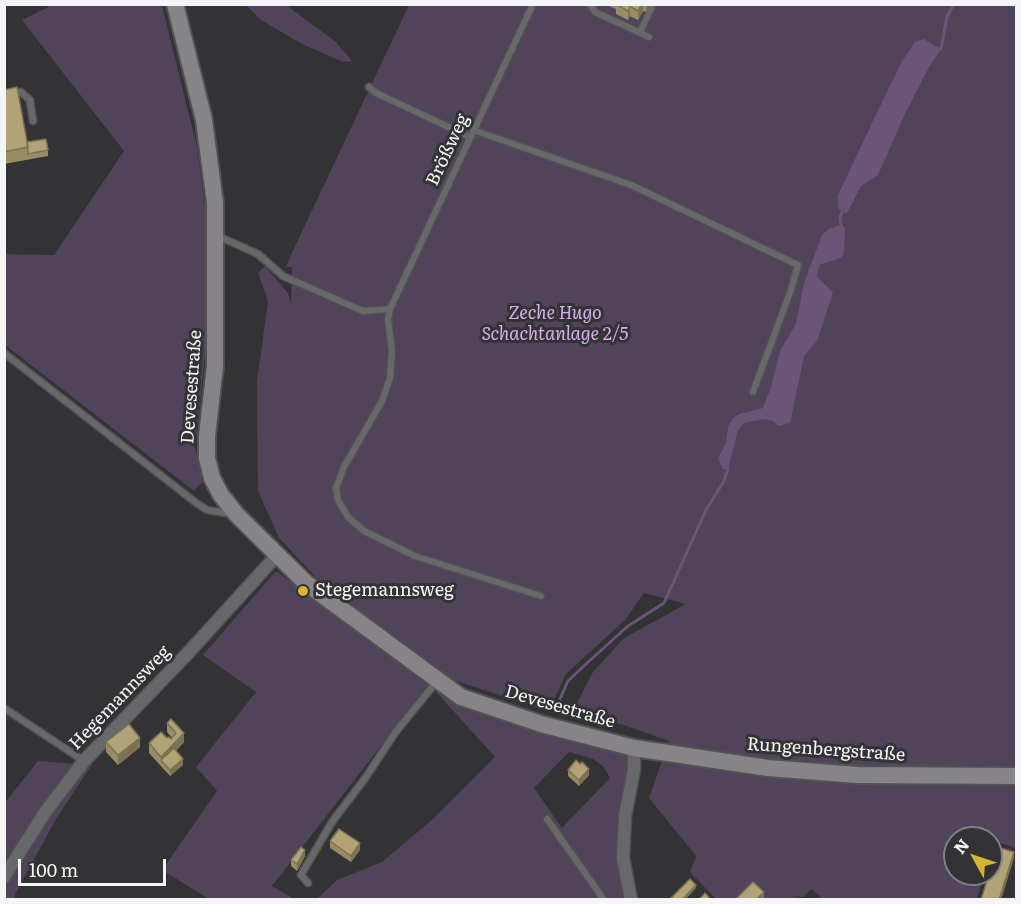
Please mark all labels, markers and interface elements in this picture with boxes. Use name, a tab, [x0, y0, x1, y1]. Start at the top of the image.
street label: Brößweg	[422, 111, 474, 189]
park label: Zeche Hugo Schachtanlage 2/5	[482, 303, 628, 346]
street label: Devesestraße	[177, 329, 207, 445]
place label: Stegemannsweg	[315, 580, 454, 602]
marker: Stegemannsweg	[296, 584, 310, 598]
street label: Hegemannsweg	[65, 641, 175, 755]
street label: Devesestraße	[502, 681, 618, 733]
street label: Rungenbergstraße	[746, 734, 906, 766]
north arrow	[943, 826, 1003, 886]
text: N	[947, 833, 974, 859]
scale bar	[21, 847, 170, 885]
text: 100 m	[29, 856, 78, 883]

